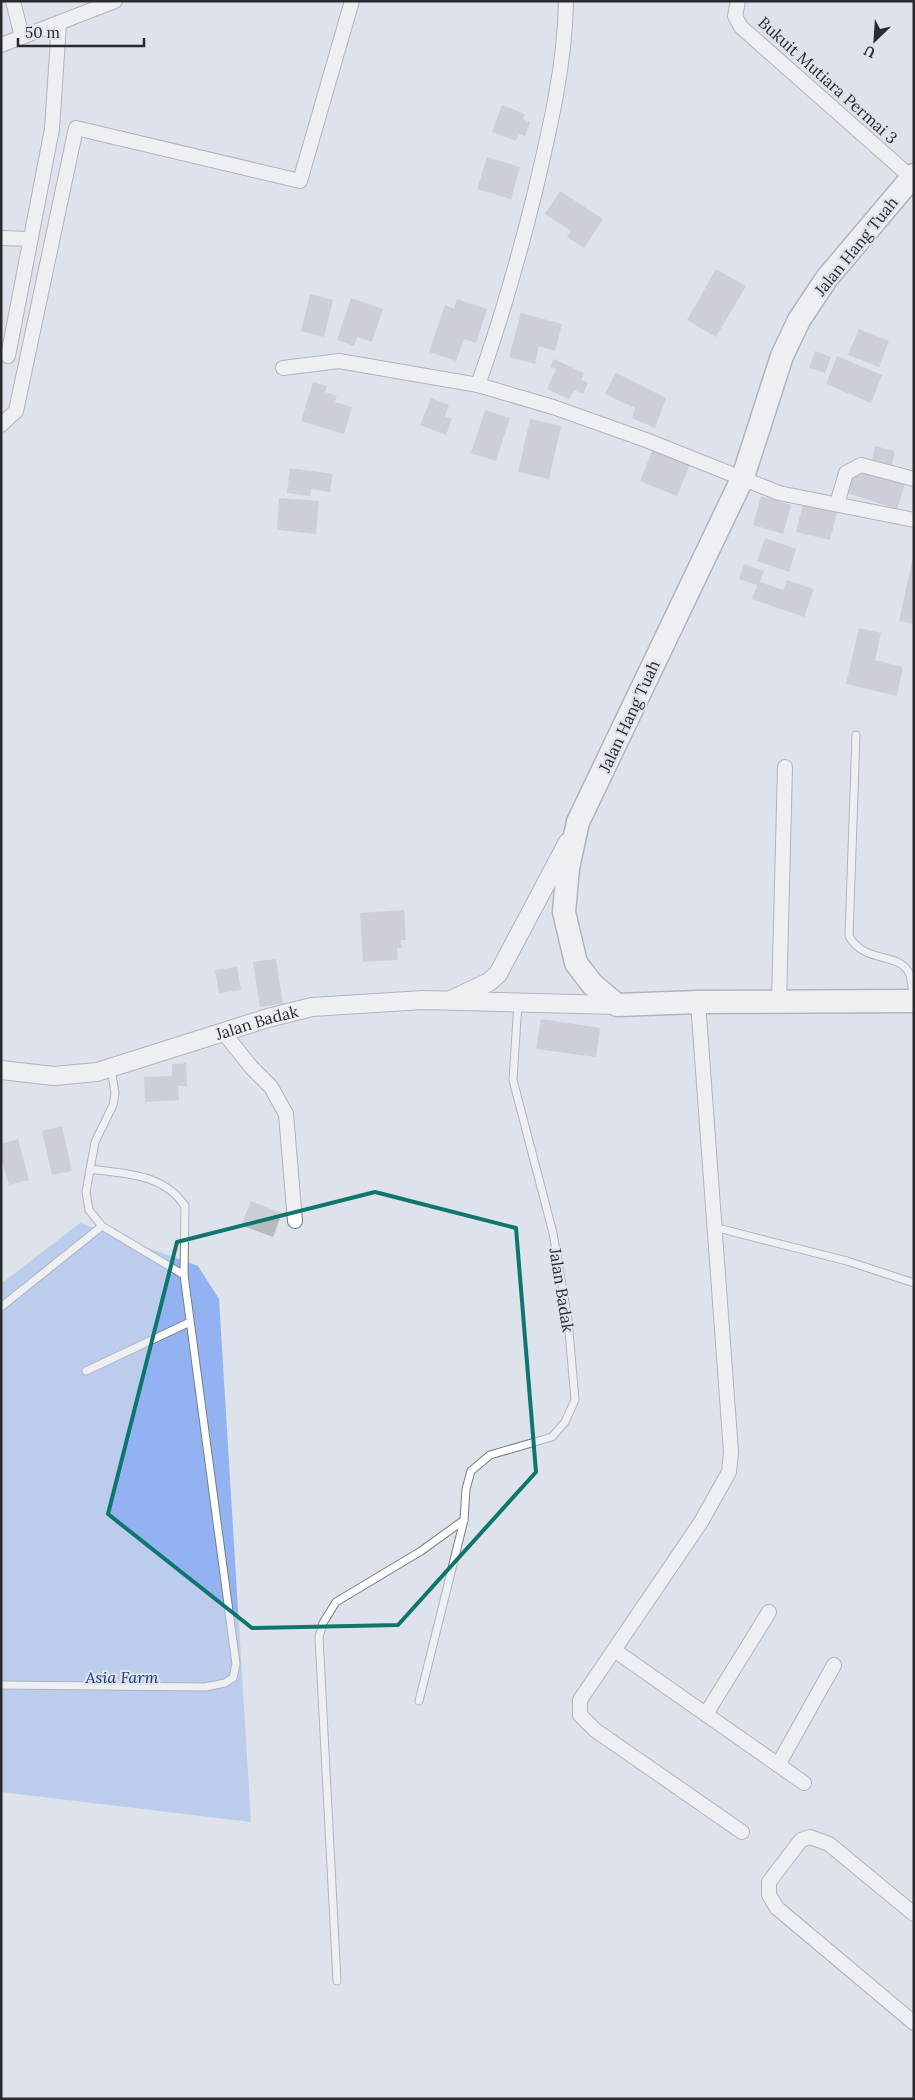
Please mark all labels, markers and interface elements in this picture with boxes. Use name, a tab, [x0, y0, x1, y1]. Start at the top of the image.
street label: Bukuit Mutiara Permai 3	[754, 12, 902, 148]
scale bar	[18, 15, 144, 47]
north arrow	[850, 15, 900, 65]
text: 50 m	[25, 23, 60, 42]
text: U	[861, 41, 878, 62]
street label: Jalan Hang Tuah	[809, 192, 902, 300]
street label: Jalan Hang Tuah	[594, 656, 664, 776]
street label: Jalan Badak	[212, 1001, 301, 1044]
street label: Jalan Badak	[545, 1245, 579, 1334]
park label: Asia Farm	[84, 1667, 159, 1687]

